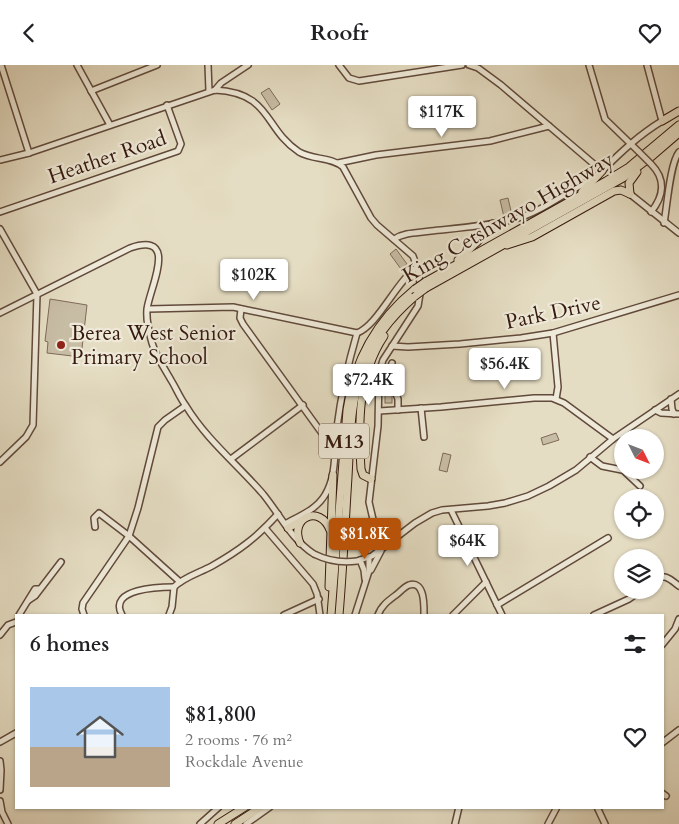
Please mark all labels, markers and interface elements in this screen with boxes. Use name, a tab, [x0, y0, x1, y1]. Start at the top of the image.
text: Roofr	[310, 18, 369, 48]
icon: back	[15, 19, 43, 47]
icon: heart	[636, 19, 664, 47]
pin: $117K	[407, 95, 477, 138]
text: $117K	[419, 101, 465, 123]
street label: Heather Road	[44, 124, 170, 191]
street label: King Cetshwayo Highway	[397, 145, 619, 290]
pin: $102K	[219, 259, 289, 301]
text: $102K	[231, 264, 277, 286]
street label: Park Drive	[503, 288, 603, 337]
place label: Berea West Senior Primary School	[71, 319, 236, 372]
marker: Berea West Senior Primary School	[55, 339, 67, 351]
pin: $56.4K	[464, 347, 546, 390]
text: $56.4K	[480, 353, 530, 375]
pin: $72.4K	[328, 363, 410, 406]
text: $72.4K	[344, 369, 394, 391]
road number: M13	[319, 423, 369, 459]
north arrow	[614, 429, 664, 479]
map controls	[614, 429, 664, 599]
button: locate	[614, 489, 664, 539]
pin: $81.8K	[324, 517, 406, 560]
text: $81.8K	[340, 523, 390, 545]
pin: $64K	[438, 525, 498, 567]
text: $64K	[449, 530, 487, 552]
button: layers	[614, 549, 664, 599]
text: 6 homes	[30, 630, 109, 659]
icon: filters	[621, 630, 649, 658]
text: $81,800	[185, 700, 256, 729]
icon: home	[70, 707, 130, 767]
icon: heart	[621, 723, 649, 751]
text: 2 rooms · 76 m²	[185, 729, 292, 751]
text: Rockdale Avenue	[185, 751, 304, 773]

